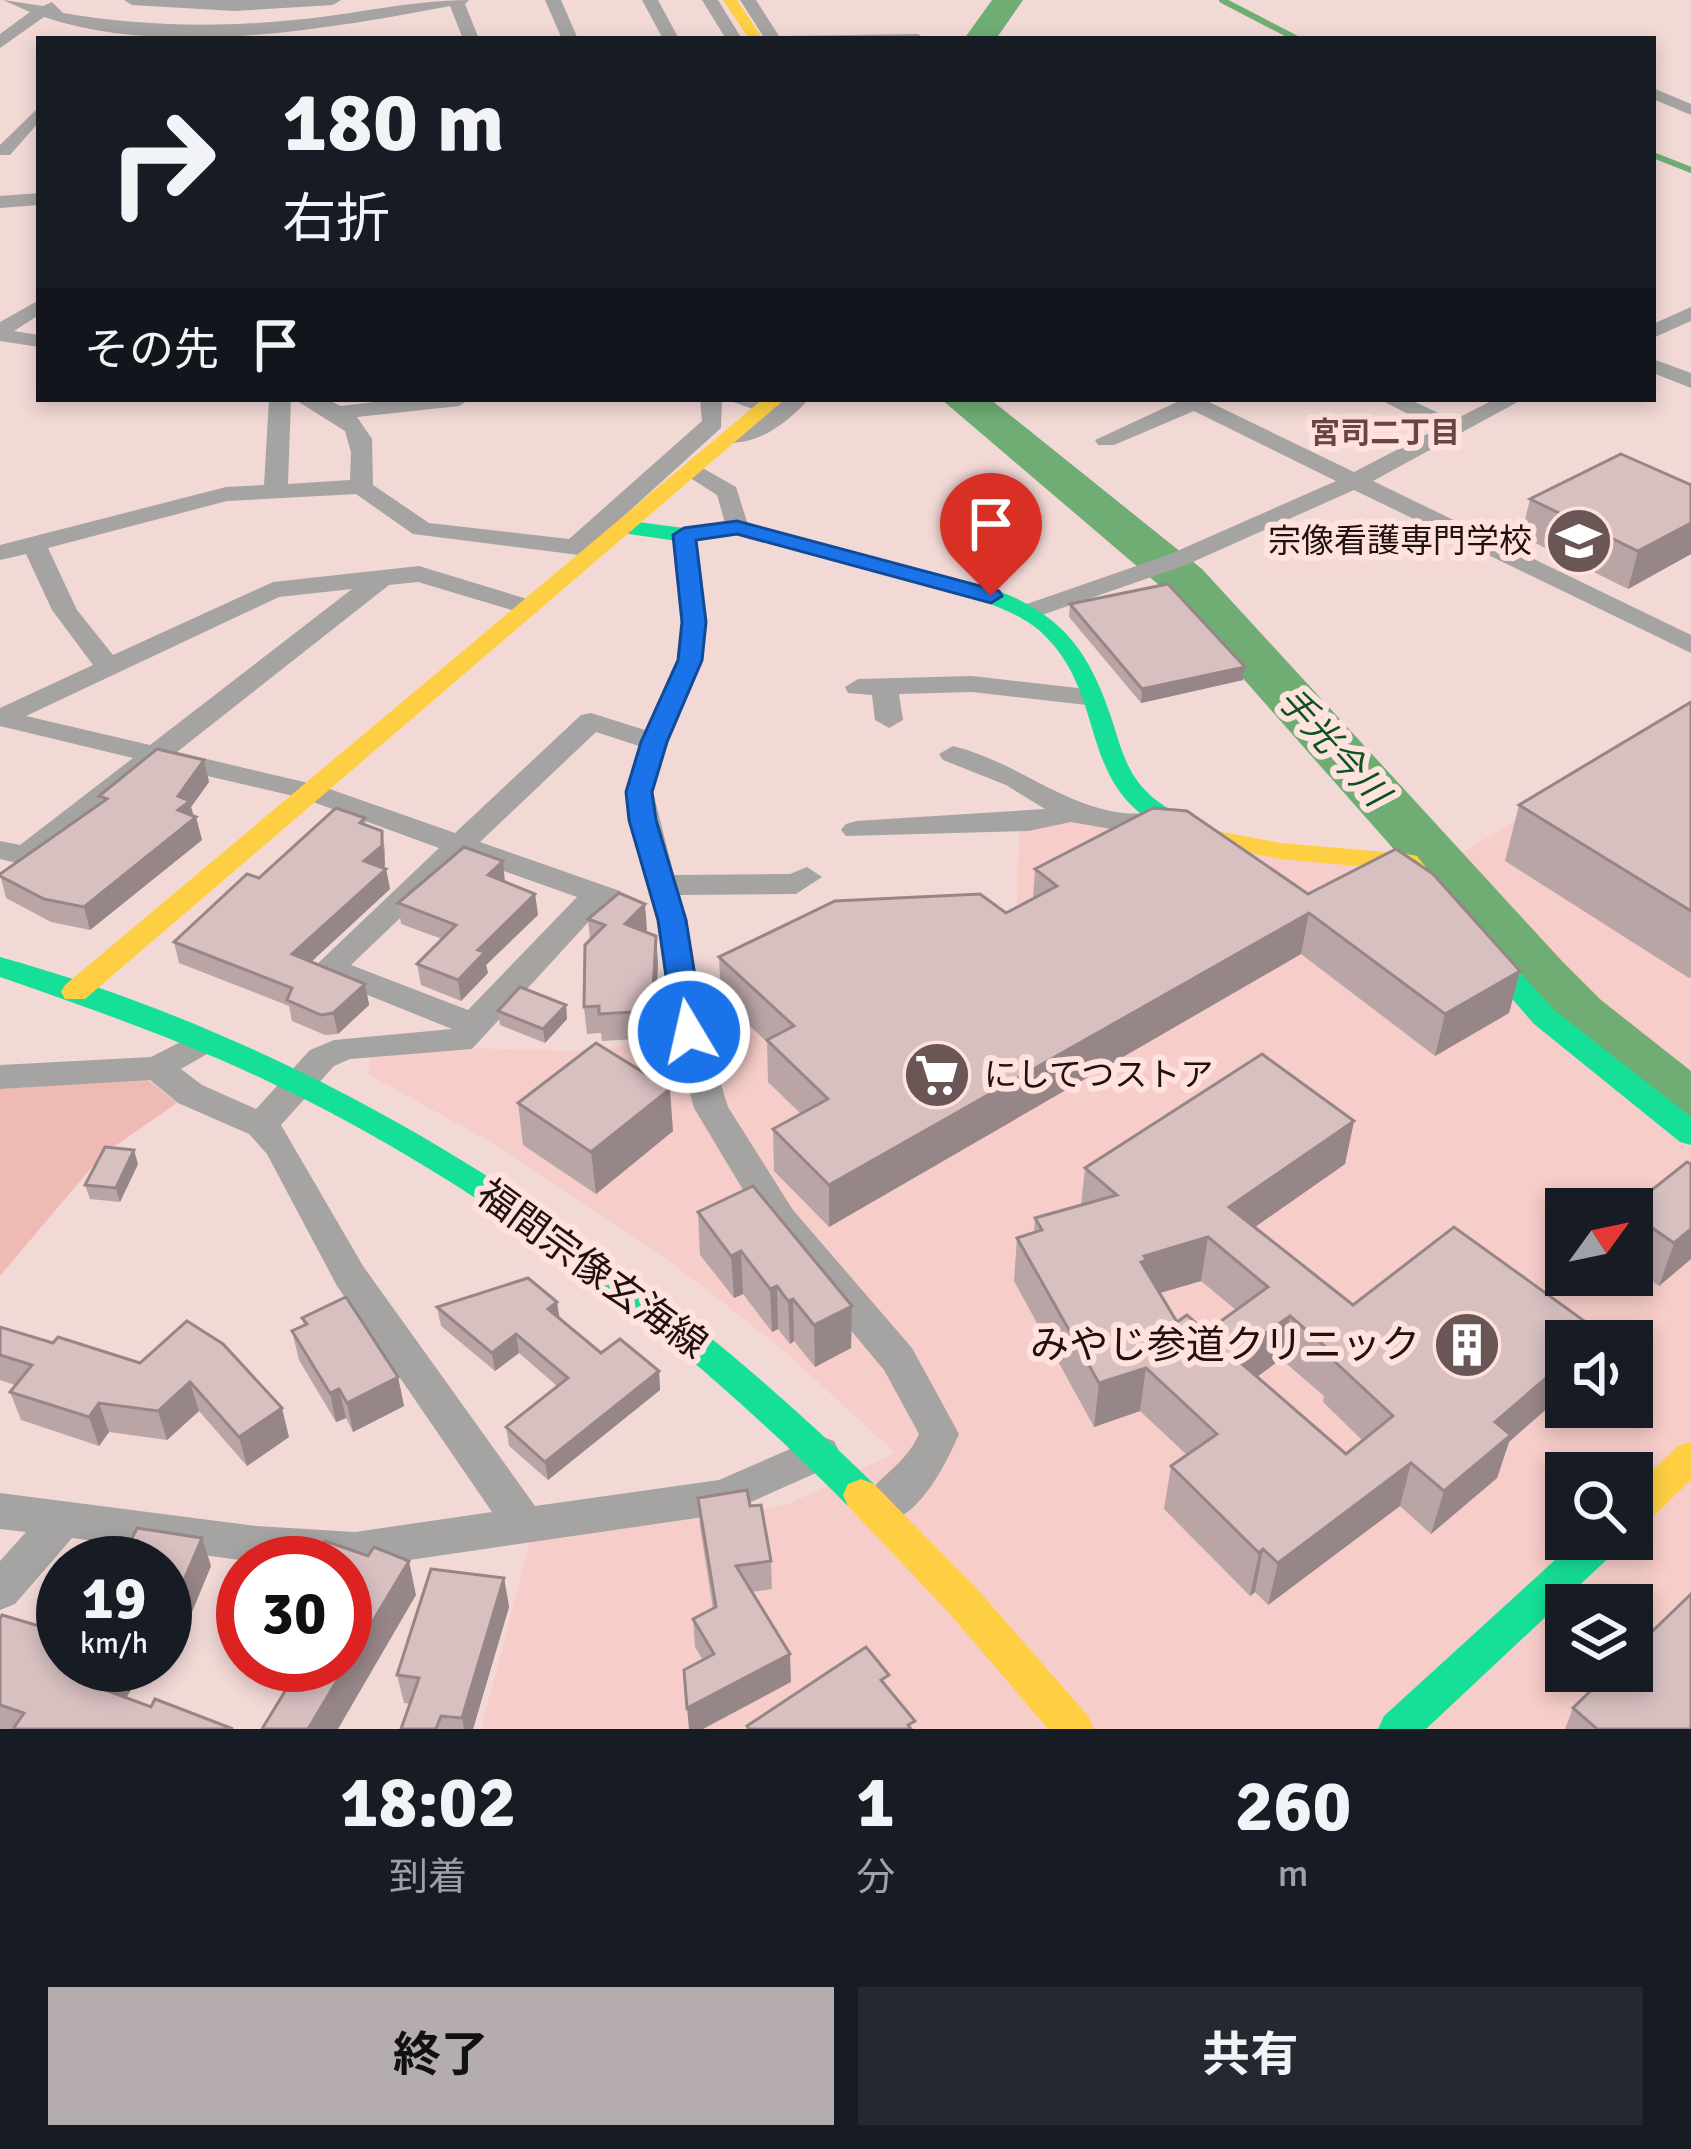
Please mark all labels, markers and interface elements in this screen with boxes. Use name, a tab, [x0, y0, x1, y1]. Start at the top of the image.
text: 180 m	[282, 71, 504, 175]
icon: right	[84, 84, 240, 240]
text: 右折	[282, 186, 390, 253]
icon: arrive	[243, 312, 309, 378]
text: その先	[84, 323, 219, 378]
district label: 宮司二丁目	[1310, 415, 1460, 452]
pin	[940, 473, 1042, 596]
icon: arrive	[958, 491, 1024, 557]
school or university icon: 宗像看護専門学校	[1544, 506, 1614, 576]
place label: 宗像看護専門学校	[1268, 521, 1532, 562]
water label: 手光今川	[1268, 678, 1401, 819]
position arrow	[626, 969, 752, 1095]
supermarket icon: にしてつストア	[902, 1040, 972, 1110]
place label: にしてつストア	[984, 1055, 1213, 1096]
street label: 福間宗像玄海線	[467, 1169, 717, 1369]
north arrow	[1545, 1188, 1653, 1296]
map controls	[1545, 1188, 1653, 1692]
building icon: みやじ参道クリニック	[1432, 1310, 1502, 1380]
button: sound	[1545, 1320, 1653, 1428]
place label: みやじ参道クリニック	[1030, 1321, 1420, 1369]
button: search	[1545, 1452, 1653, 1560]
speed limit sign: 30	[216, 1536, 372, 1692]
text: 19	[82, 1562, 146, 1636]
button: layers	[1545, 1584, 1653, 1692]
text: km/h	[80, 1625, 148, 1662]
text: 18:02	[340, 1758, 516, 1847]
text: 1	[856, 1758, 895, 1847]
text: 260	[1235, 1762, 1351, 1851]
text: m	[1277, 1849, 1309, 1897]
text: 到着	[389, 1853, 467, 1901]
text: 分	[856, 1853, 895, 1901]
button: 終了	[48, 1987, 834, 2125]
button: 共有	[858, 1987, 1643, 2125]

